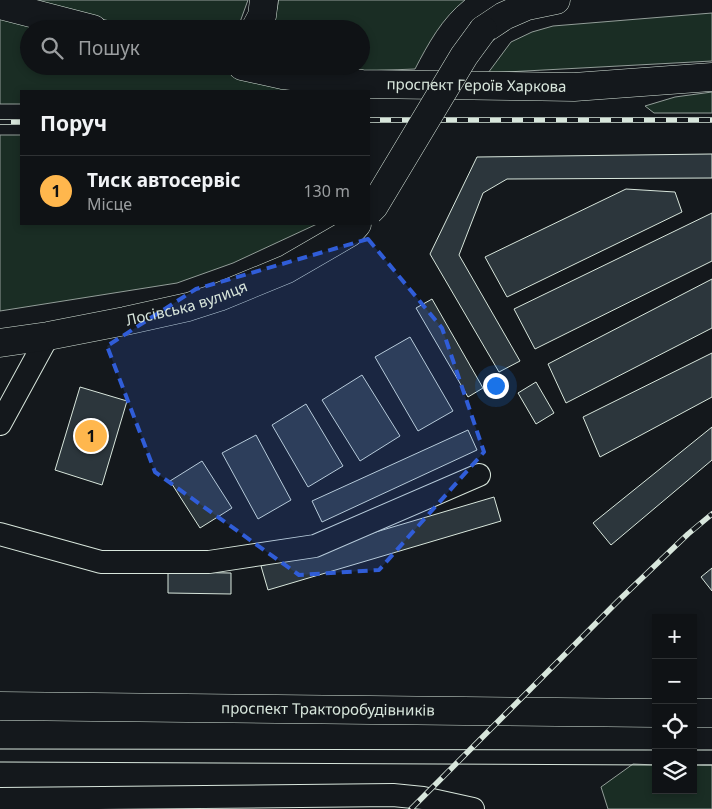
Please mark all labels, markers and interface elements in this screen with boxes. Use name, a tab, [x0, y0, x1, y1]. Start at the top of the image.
search box	[20, 20, 370, 75]
icon: search	[38, 34, 66, 62]
text: Пошук	[78, 35, 140, 61]
street label: проспект Героїв Харкова	[386, 73, 567, 96]
text: Поруч	[40, 109, 107, 137]
text: Тиск автосервіс	[87, 167, 241, 193]
text: 1	[51, 180, 61, 202]
text: 130 m	[303, 180, 350, 202]
text: Місце	[87, 193, 132, 215]
street label: Лосівська вулиця	[124, 275, 250, 330]
your location	[483, 373, 509, 399]
pin: 1	[75, 417, 107, 455]
map controls	[652, 614, 697, 794]
button: +	[652, 614, 697, 659]
button: −	[652, 659, 697, 704]
street label: проспект Тракторобудівників	[221, 697, 435, 720]
button: locate	[652, 704, 697, 749]
button: layers	[652, 749, 697, 794]

